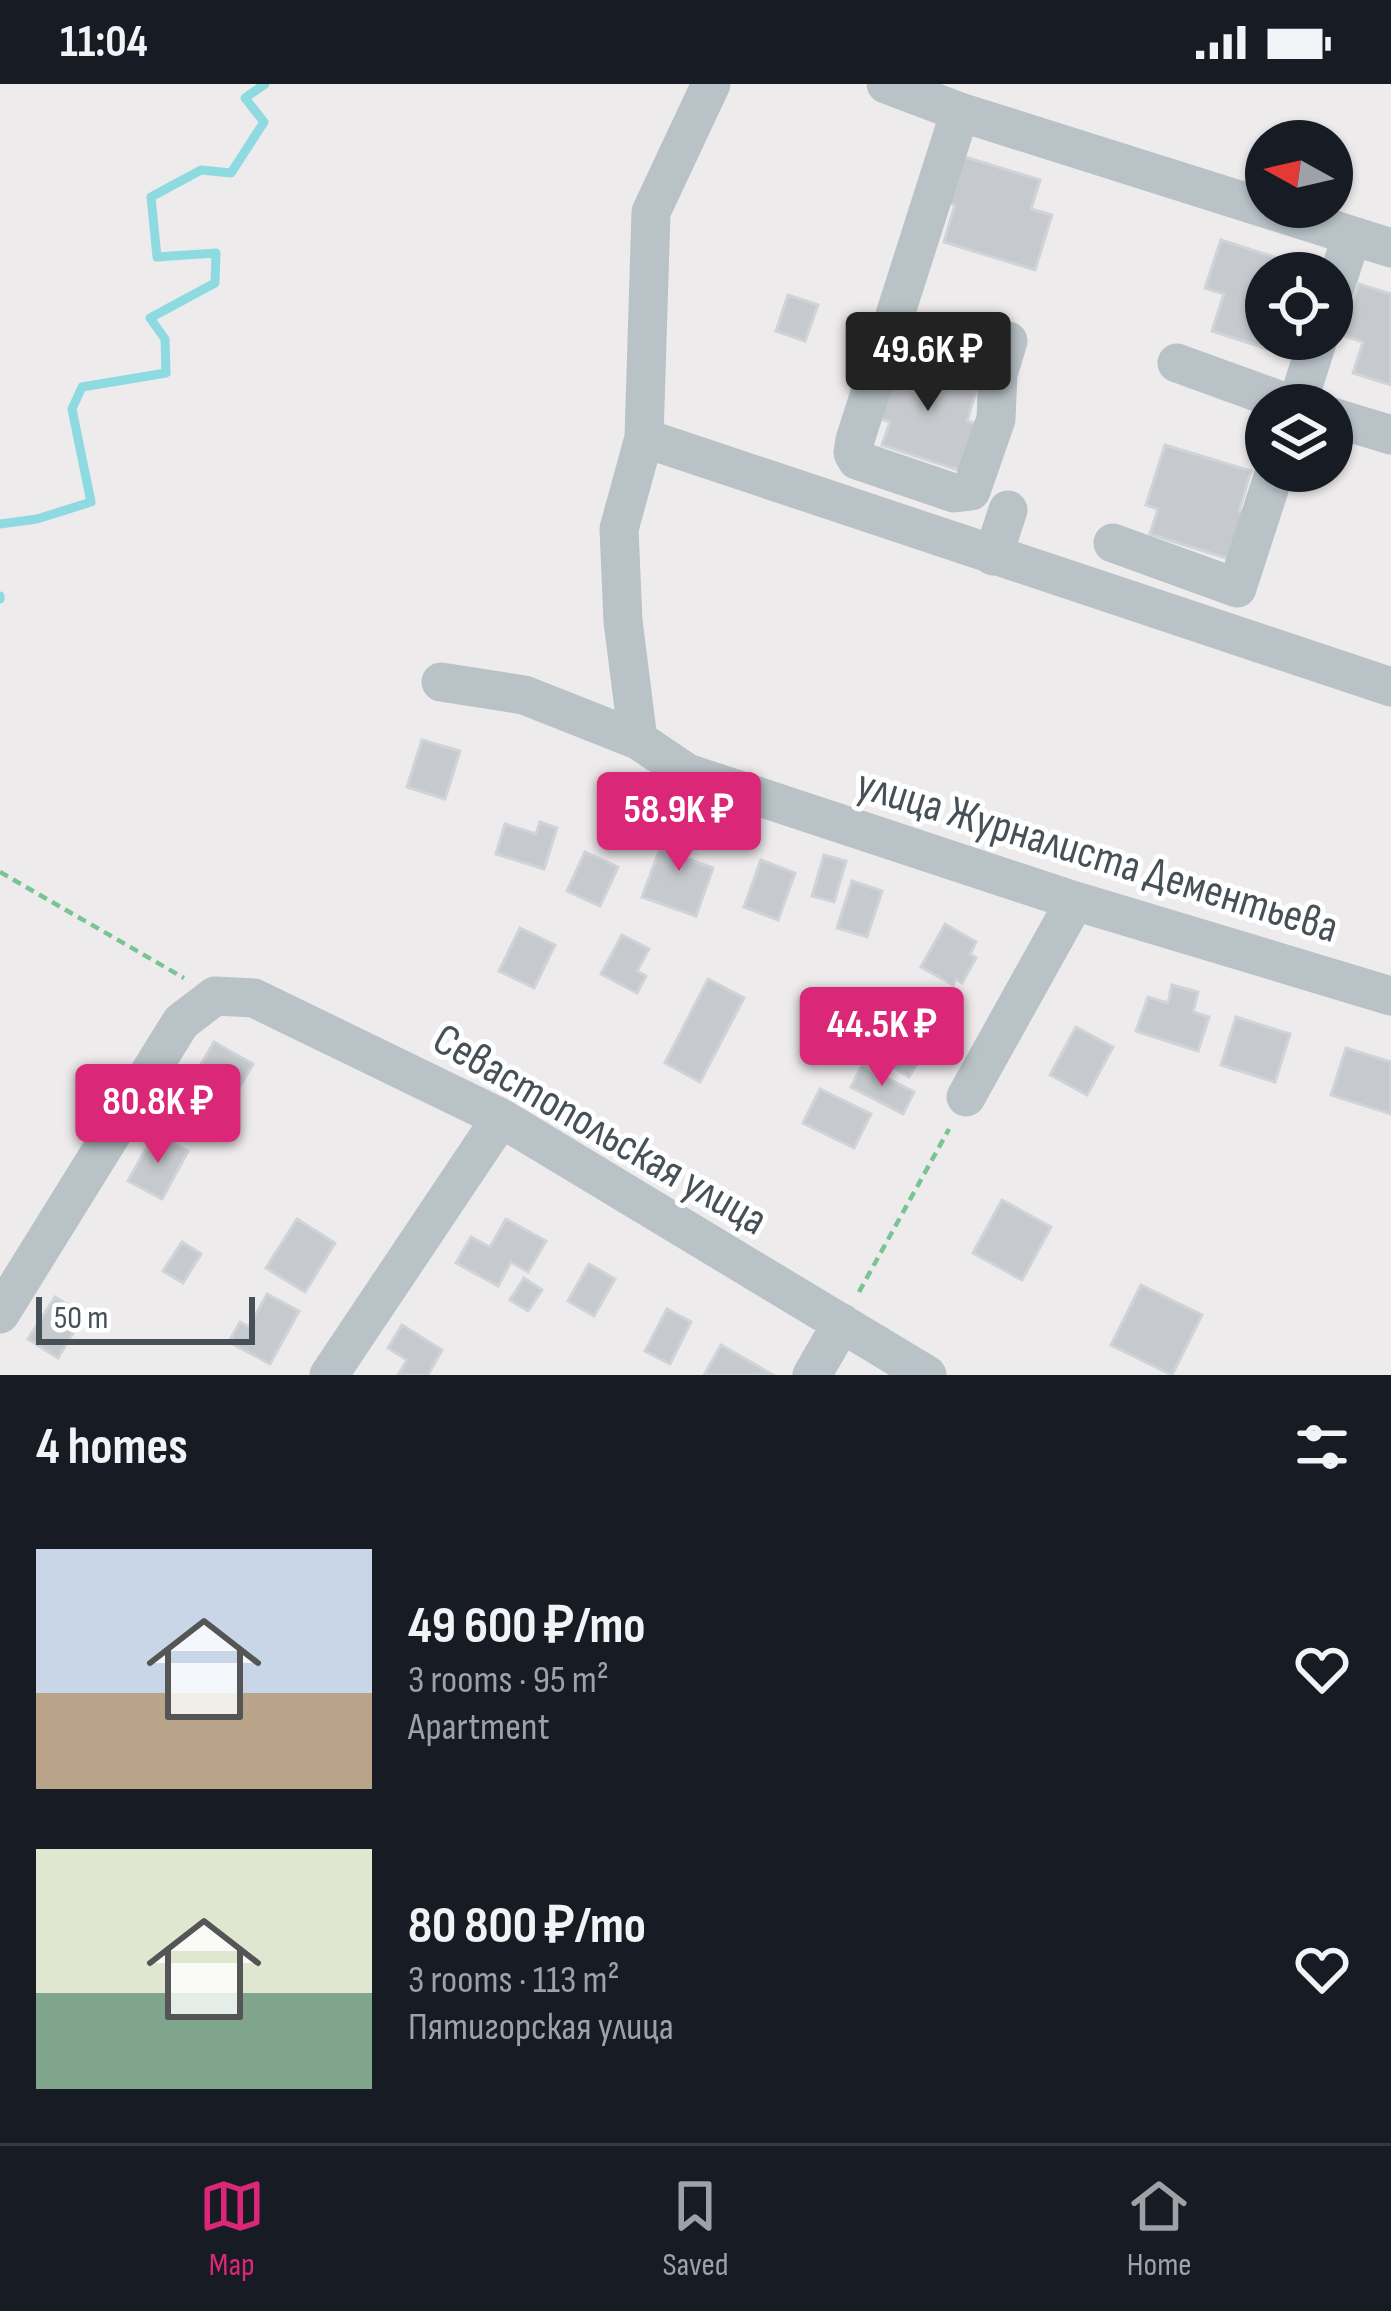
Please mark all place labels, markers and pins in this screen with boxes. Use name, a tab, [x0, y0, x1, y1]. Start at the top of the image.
pin: 49.6K ₽	[817, 312, 1039, 414]
pin: 58.9K ₽	[568, 772, 790, 874]
pin: 44.5K ₽	[771, 987, 993, 1089]
pin: 80.8K ₽	[47, 1064, 269, 1166]

